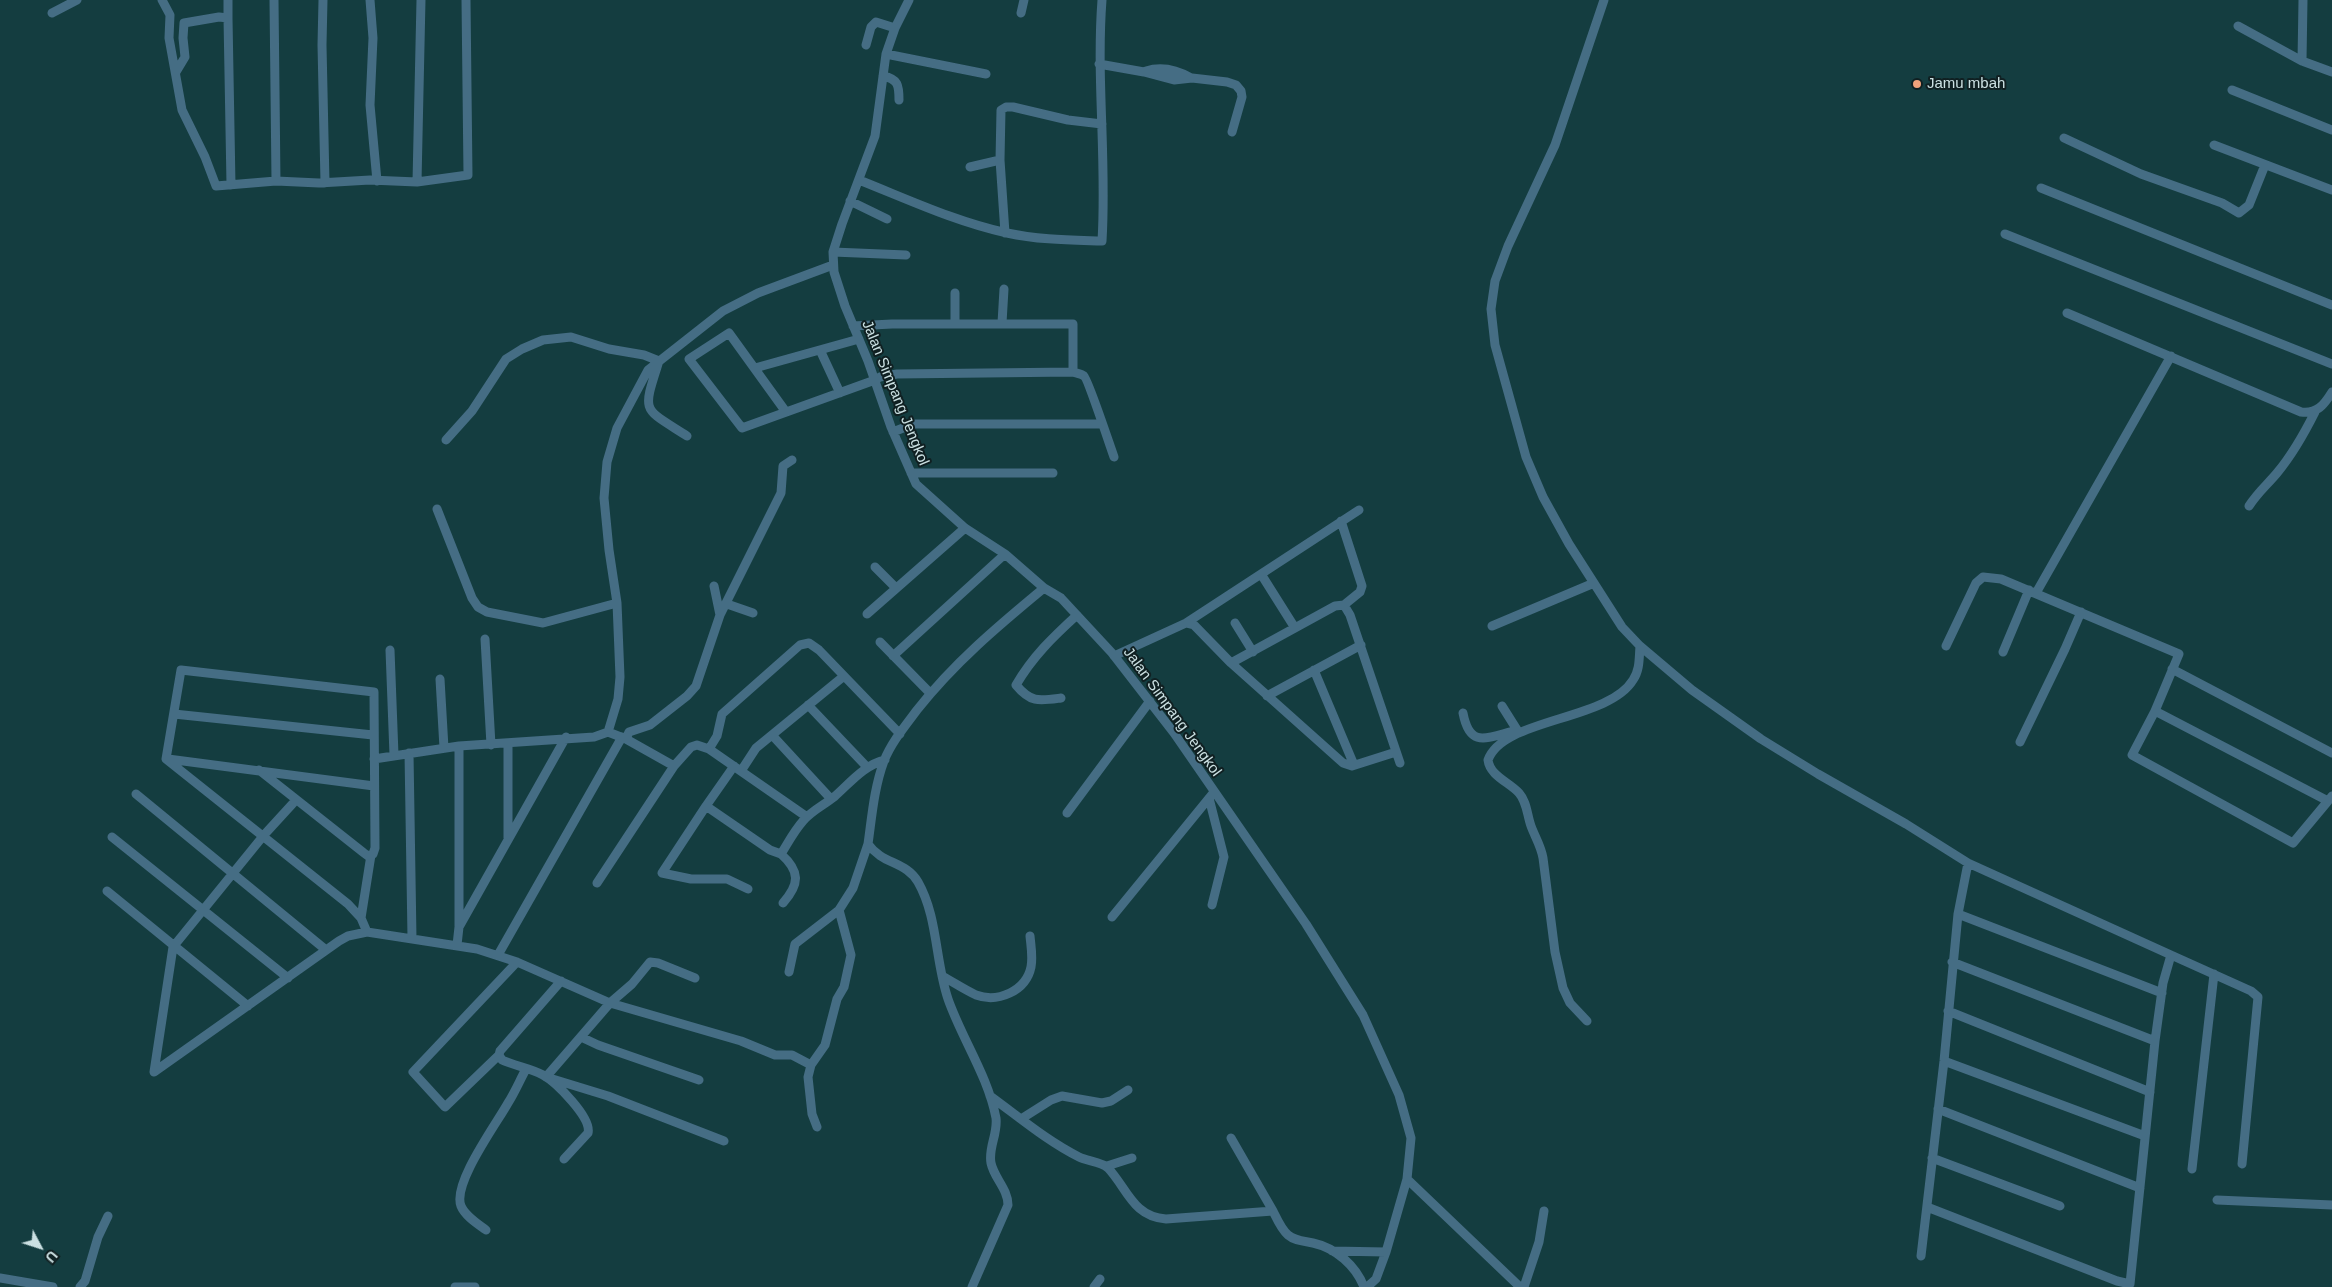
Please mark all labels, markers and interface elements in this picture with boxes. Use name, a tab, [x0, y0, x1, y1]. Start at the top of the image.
place label: Jamu mbah	[1927, 75, 2005, 93]
marker: Jamu mbah	[1911, 78, 1923, 90]
street label: Jalan Simpang Jengkol	[858, 318, 932, 468]
street label: Jalan Simpang Jengkol	[1119, 644, 1225, 780]
north arrow	[15, 1222, 65, 1272]
text: U	[42, 1248, 61, 1266]

